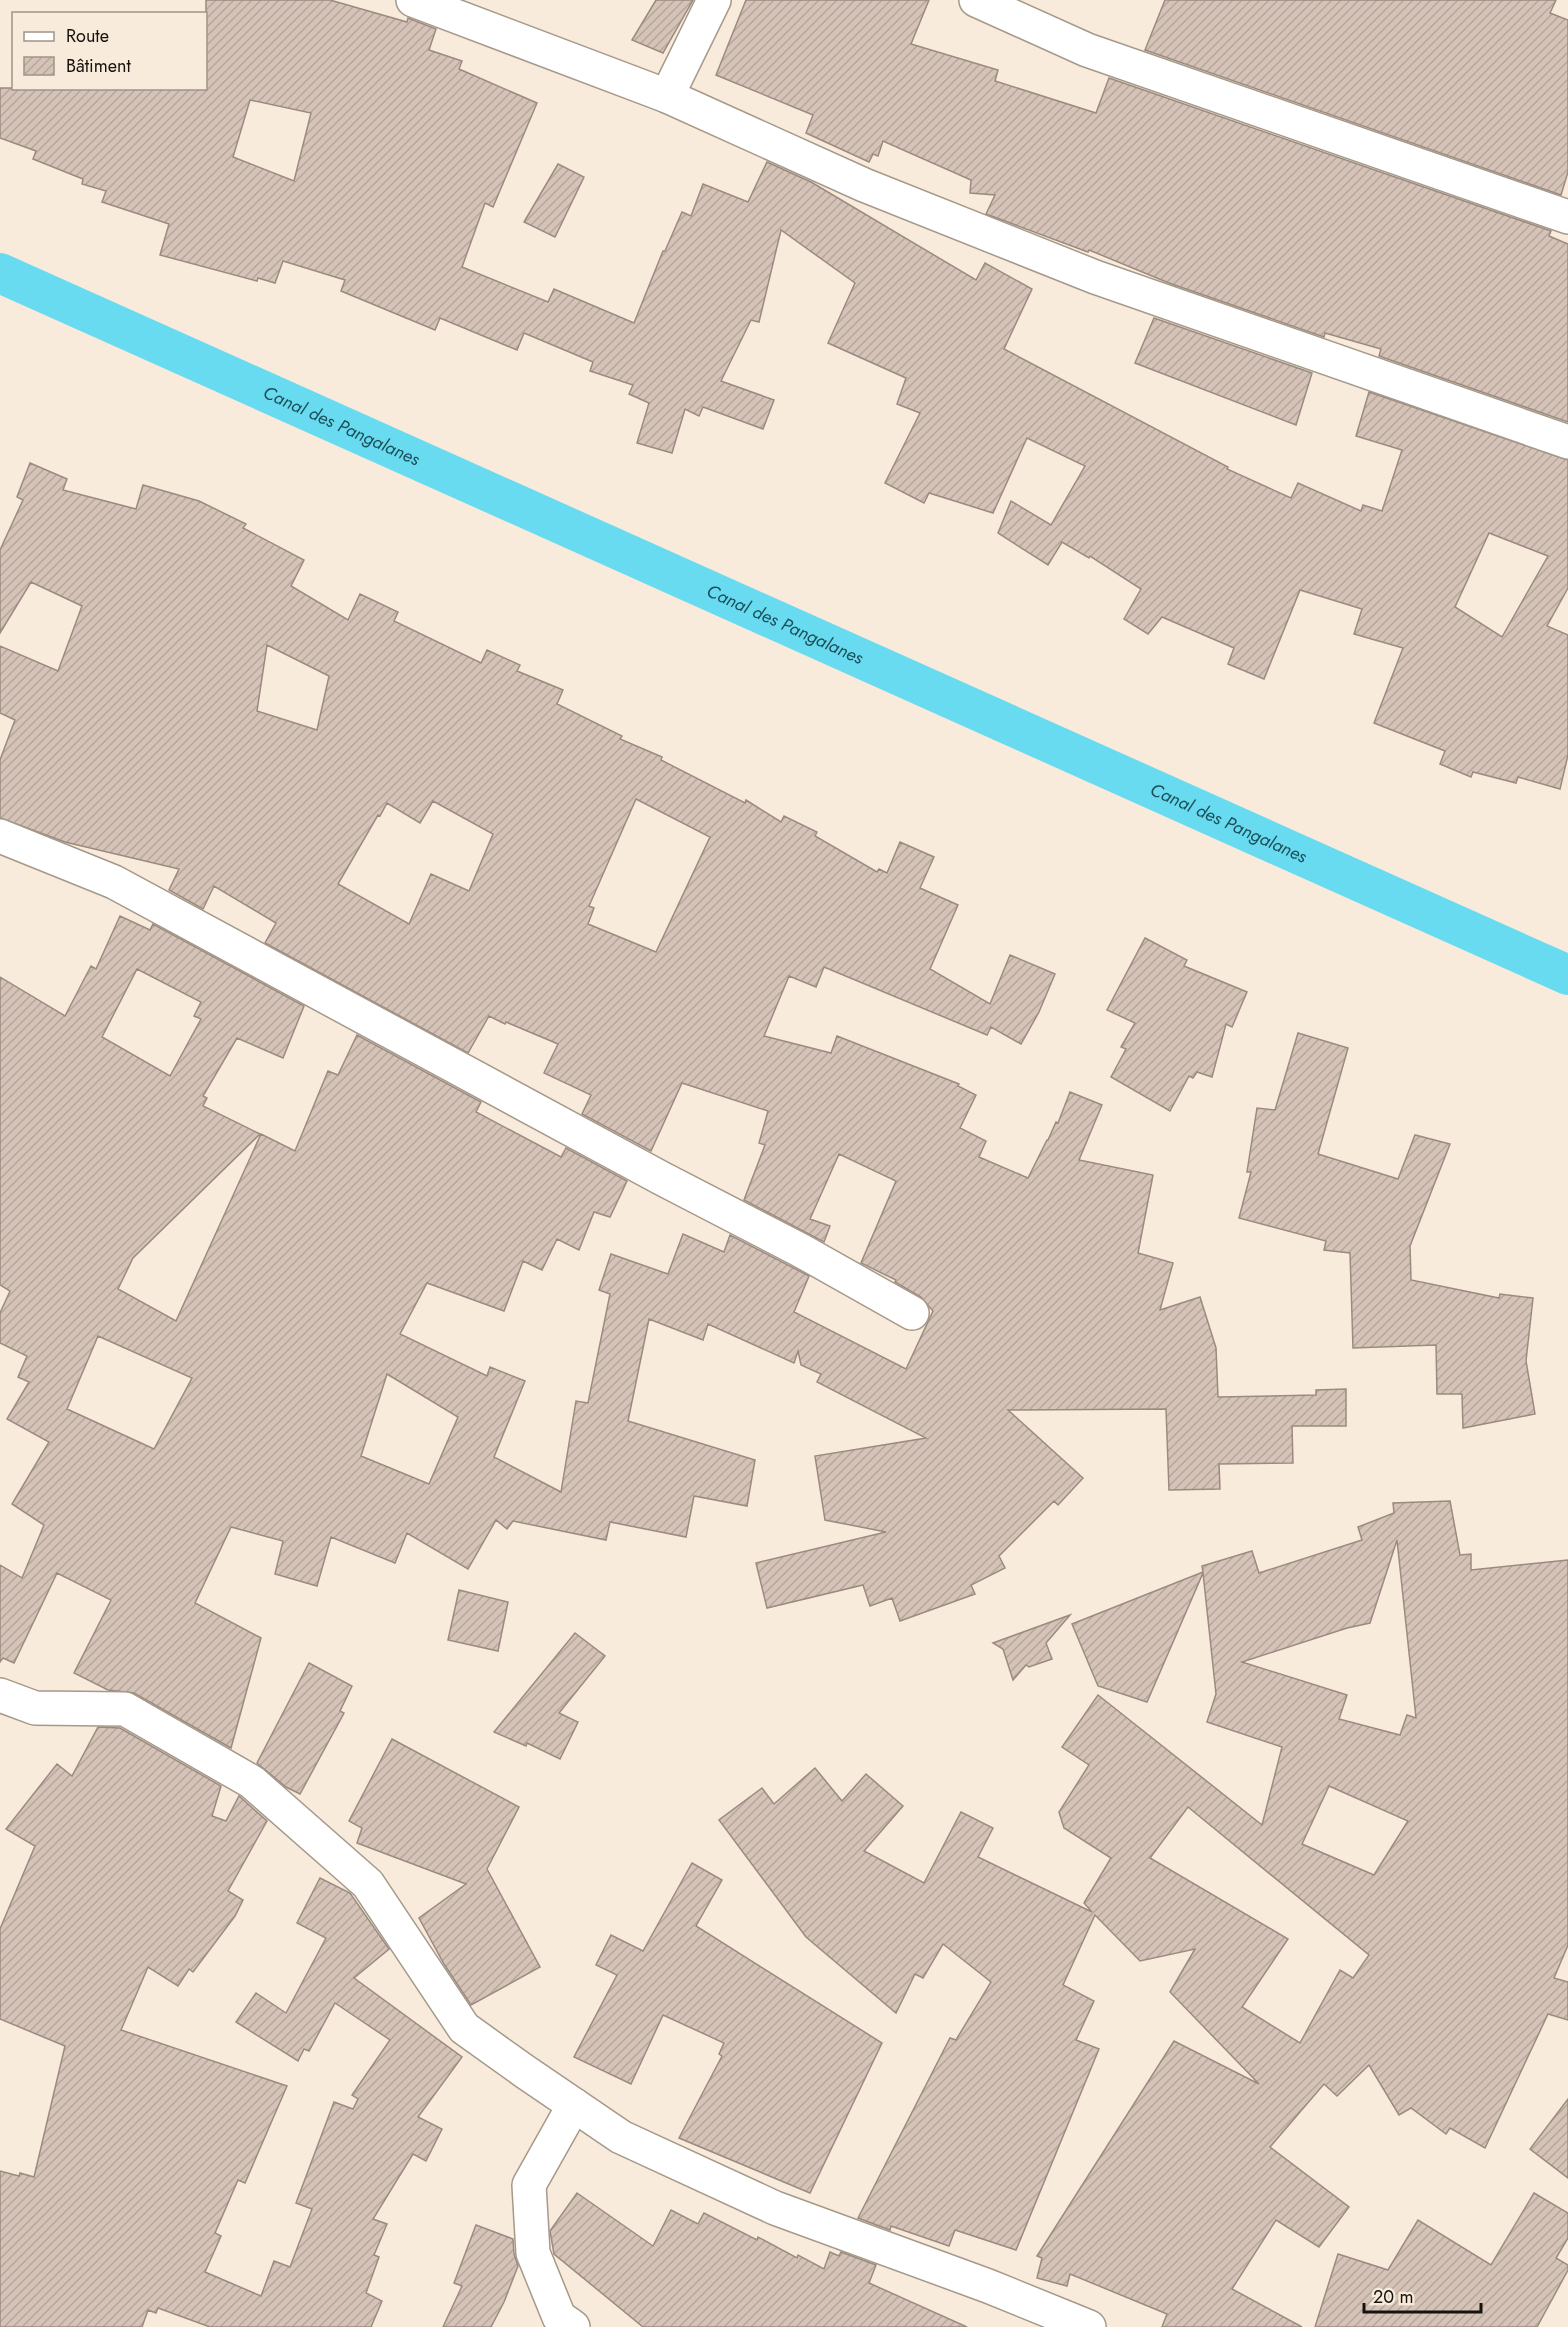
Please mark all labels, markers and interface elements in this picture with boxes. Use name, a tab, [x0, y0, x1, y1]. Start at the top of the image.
legend	[12, 12, 207, 90]
text: Route	[66, 23, 109, 49]
text: Bâtiment	[66, 53, 132, 79]
water label: Canal des Pangalanes	[259, 379, 425, 473]
water label: Canal des Pangalanes	[702, 578, 868, 671]
water label: Canal des Pangalanes	[1146, 777, 1312, 870]
scale bar	[1364, 2276, 1481, 2314]
text: 20 m	[1373, 2284, 1413, 2310]

